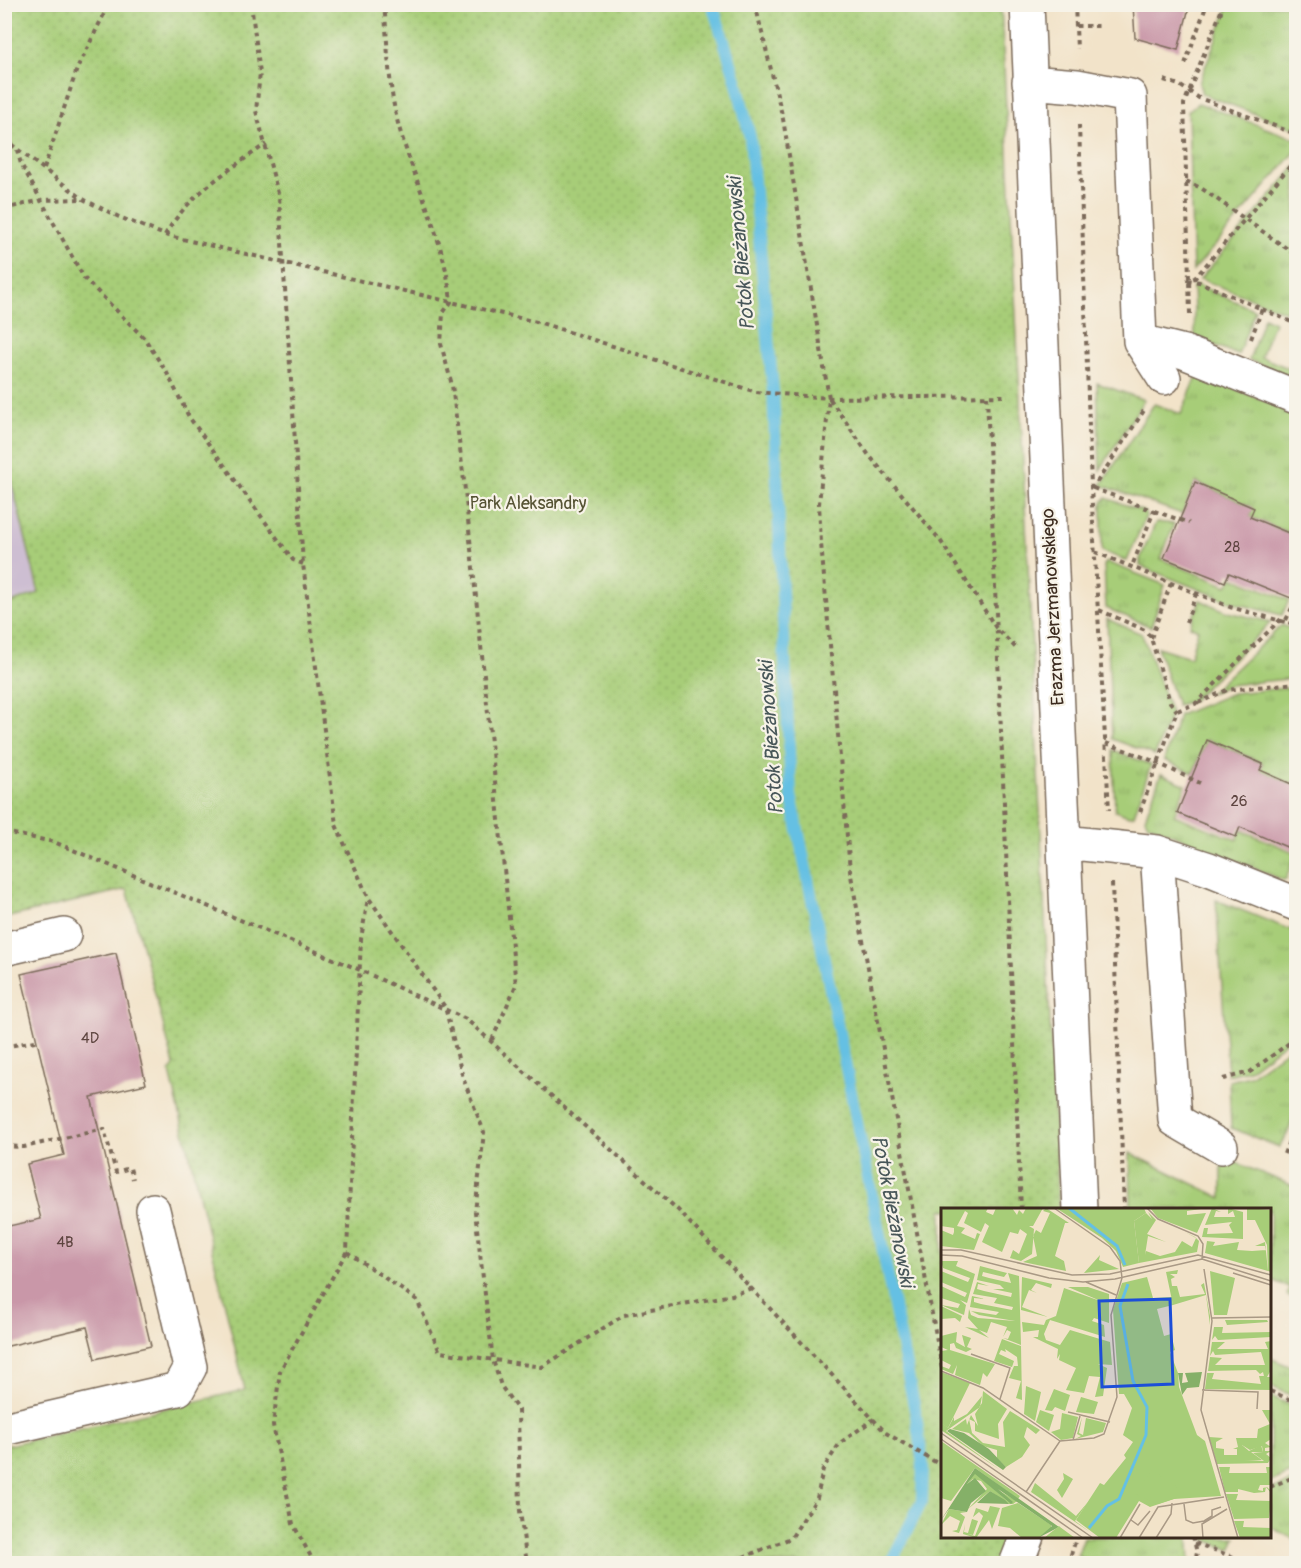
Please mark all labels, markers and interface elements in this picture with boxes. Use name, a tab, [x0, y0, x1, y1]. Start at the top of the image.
water label: Potok Bieżanowski	[722, 173, 760, 332]
park label: Park Aleksandry	[470, 492, 587, 515]
street label: Erazma Jerzmanowskiego	[1036, 507, 1070, 706]
house number: 28	[1224, 538, 1240, 557]
water label: Potok Bieżanowski	[753, 657, 789, 816]
house number: 26	[1230, 792, 1248, 811]
house number: 4D	[81, 1029, 99, 1048]
water label: Potok Bieżanowski	[866, 1133, 921, 1292]
inset map	[941, 1208, 1271, 1538]
house number: 4B	[56, 1233, 74, 1252]

